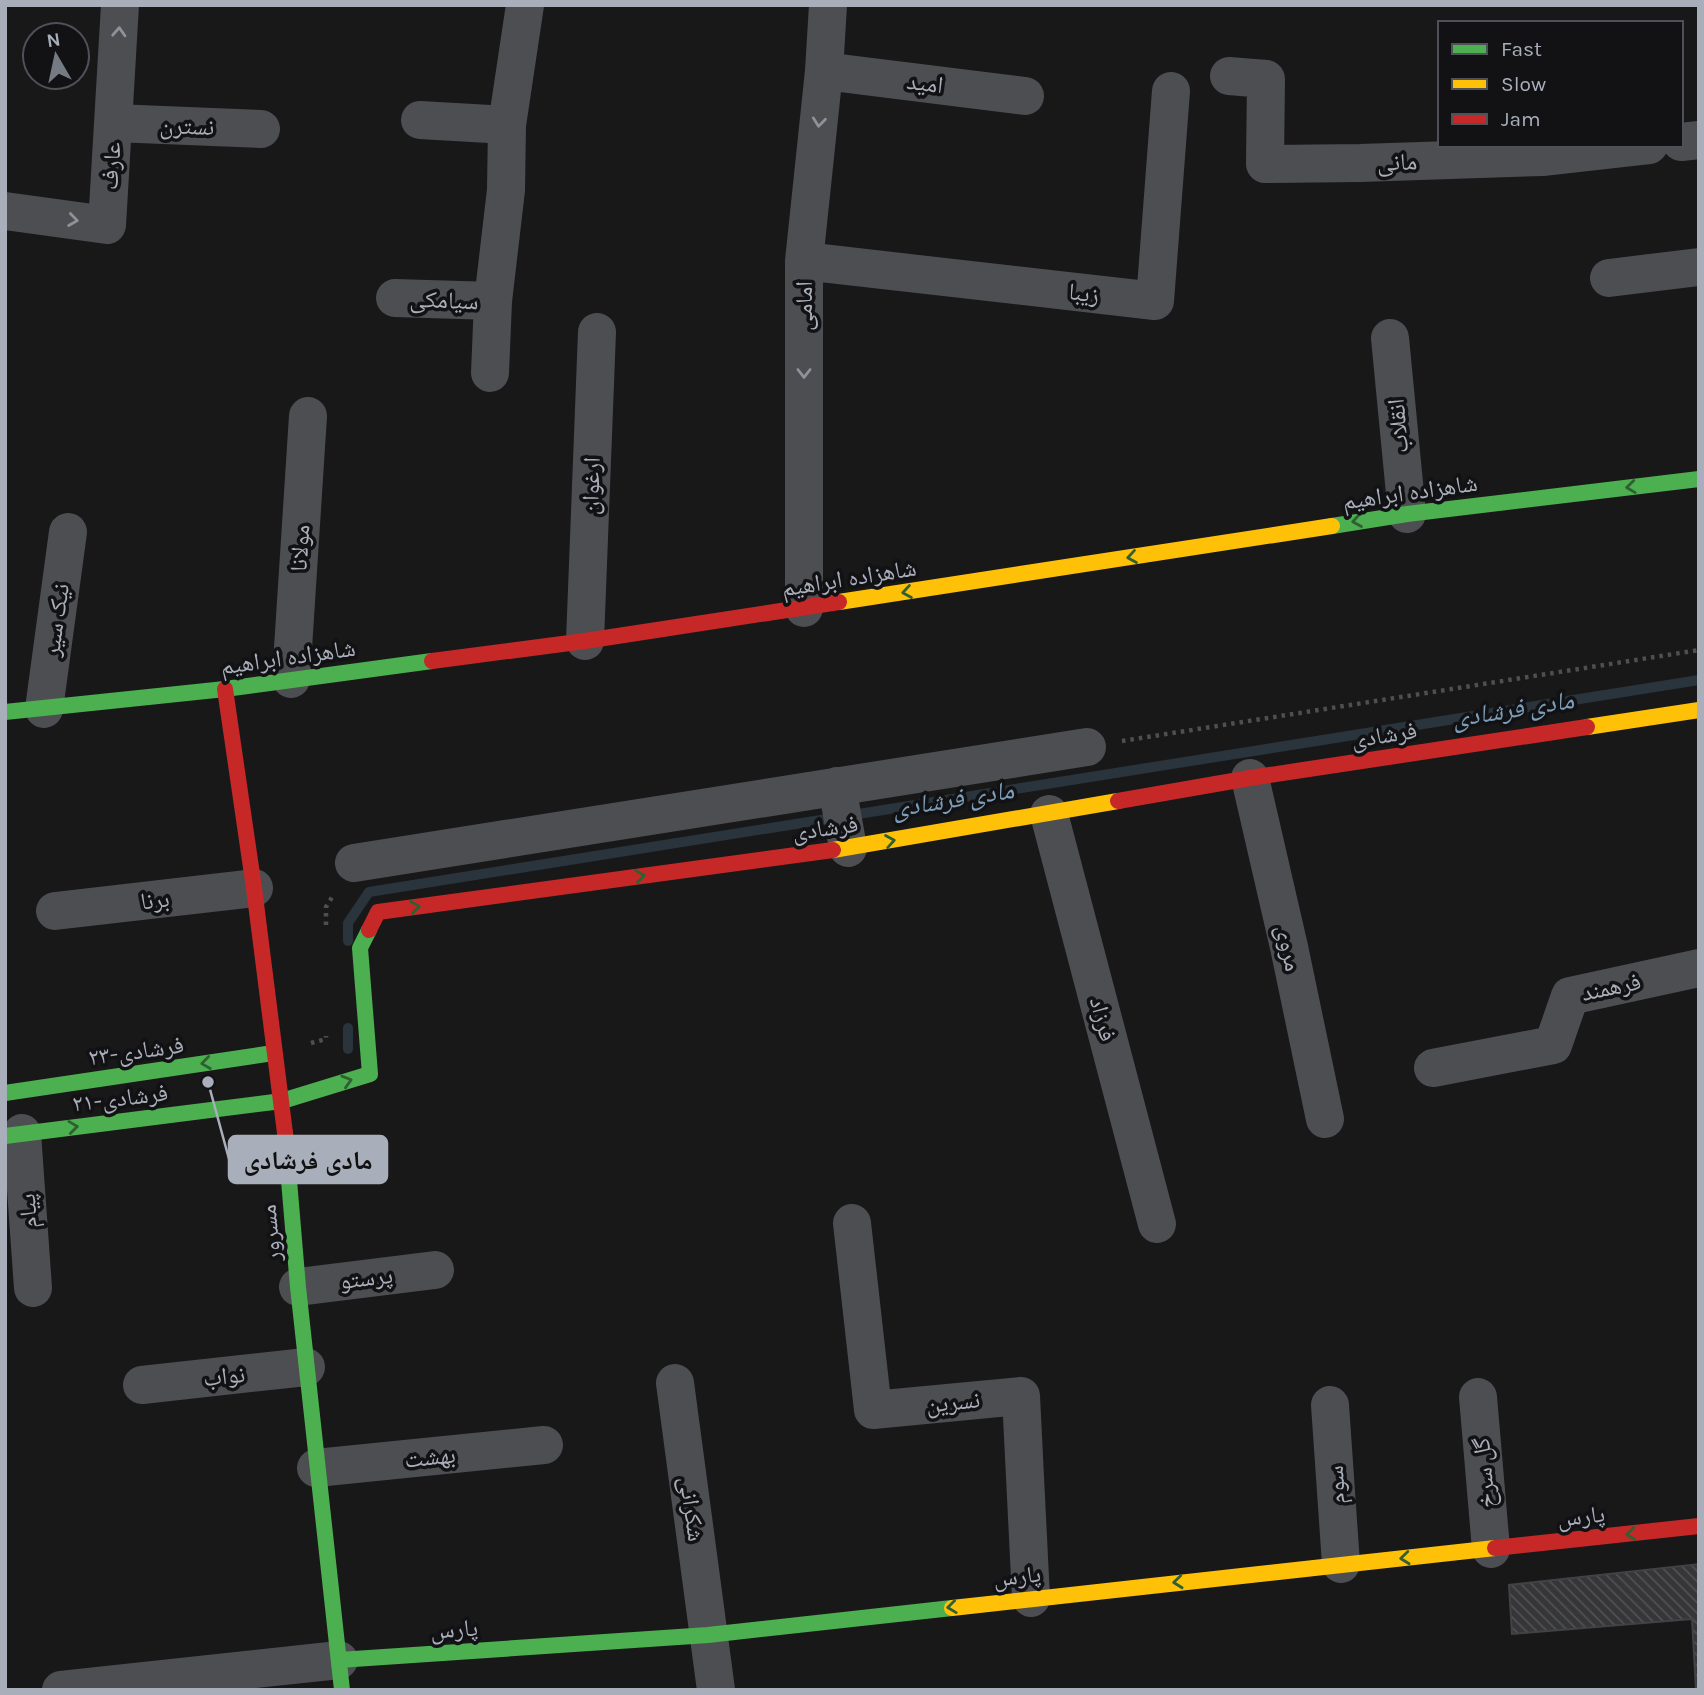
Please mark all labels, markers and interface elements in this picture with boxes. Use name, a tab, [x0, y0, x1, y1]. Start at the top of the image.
north arrow	[21, 21, 91, 91]
legend	[1438, 21, 1683, 147]
one-way arrow	[111, 27, 126, 38]
text: N	[45, 28, 62, 52]
text: Fast	[1501, 37, 1542, 61]
street label: امید	[905, 67, 945, 99]
text: Slow	[1501, 72, 1546, 96]
text: Jam	[1501, 107, 1541, 131]
street label: نسترن	[159, 111, 215, 141]
one-way arrow	[811, 116, 826, 128]
street label: عارف	[95, 141, 127, 191]
street label: مانی	[1376, 147, 1418, 177]
one-way arrow	[67, 213, 79, 228]
street label: زیبا	[1067, 277, 1101, 309]
street label: امامی	[790, 281, 818, 331]
street label: سیامکی	[409, 285, 479, 315]
one-way arrow	[796, 369, 812, 379]
street label: انقلاب	[1382, 397, 1414, 455]
street label: ارغوان	[576, 456, 606, 516]
street label: شاهزاده ابراهیم	[1341, 469, 1480, 517]
one-way arrow	[1625, 480, 1637, 495]
one-way arrow	[1351, 514, 1363, 529]
street label: مولانا	[284, 523, 316, 573]
one-way arrow	[1126, 549, 1138, 564]
street label: شاهزاده ابراهیم	[780, 554, 919, 604]
street label: نیک سیر	[37, 582, 75, 659]
one-way arrow	[901, 584, 913, 599]
street label: شاهزاده ابراهیم	[219, 634, 358, 682]
water label: مادی فرشادی	[1450, 684, 1576, 734]
street label: فرشادی	[1349, 716, 1419, 754]
water label: مادی فرشادی	[890, 774, 1016, 824]
street label: فرشادی	[790, 810, 860, 846]
one-way arrow	[884, 834, 896, 849]
one-way arrow	[634, 869, 646, 884]
street label: برنا	[139, 884, 171, 916]
one-way arrow	[409, 899, 421, 914]
street label: مروی	[1270, 922, 1308, 974]
street label: فرهمند	[1579, 967, 1643, 1007]
street label: فرزاد	[1084, 994, 1122, 1044]
street label: ۲۳-فرشادی	[86, 1030, 186, 1072]
one-way arrow	[200, 1056, 212, 1071]
one-way arrow	[341, 1074, 353, 1089]
street label: ۲۱-فرشادی	[70, 1078, 170, 1118]
one-way arrow	[67, 1119, 79, 1134]
callout: مادی فرشادی	[229, 1136, 387, 1183]
text: مادی فرشادی	[243, 1145, 373, 1176]
street label: پیام	[13, 1193, 45, 1229]
street label: مسرور	[254, 1203, 287, 1264]
street label: پرستو	[338, 1261, 394, 1295]
street label: نواب	[202, 1360, 246, 1392]
street label: نسرین	[924, 1385, 982, 1419]
street label: گل سرخ	[1467, 1436, 1502, 1509]
street label: بهشت	[403, 1440, 457, 1474]
street label: سوم	[1321, 1465, 1353, 1505]
street label: شکرانی	[674, 1475, 710, 1543]
street label: پارس	[1556, 1500, 1606, 1533]
one-way arrow	[1625, 1526, 1637, 1541]
one-way arrow	[1399, 1550, 1410, 1565]
street label: پارس	[992, 1560, 1042, 1593]
one-way arrow	[1173, 1574, 1184, 1589]
one-way arrow	[947, 1599, 958, 1614]
street label: پارس	[429, 1613, 479, 1645]

